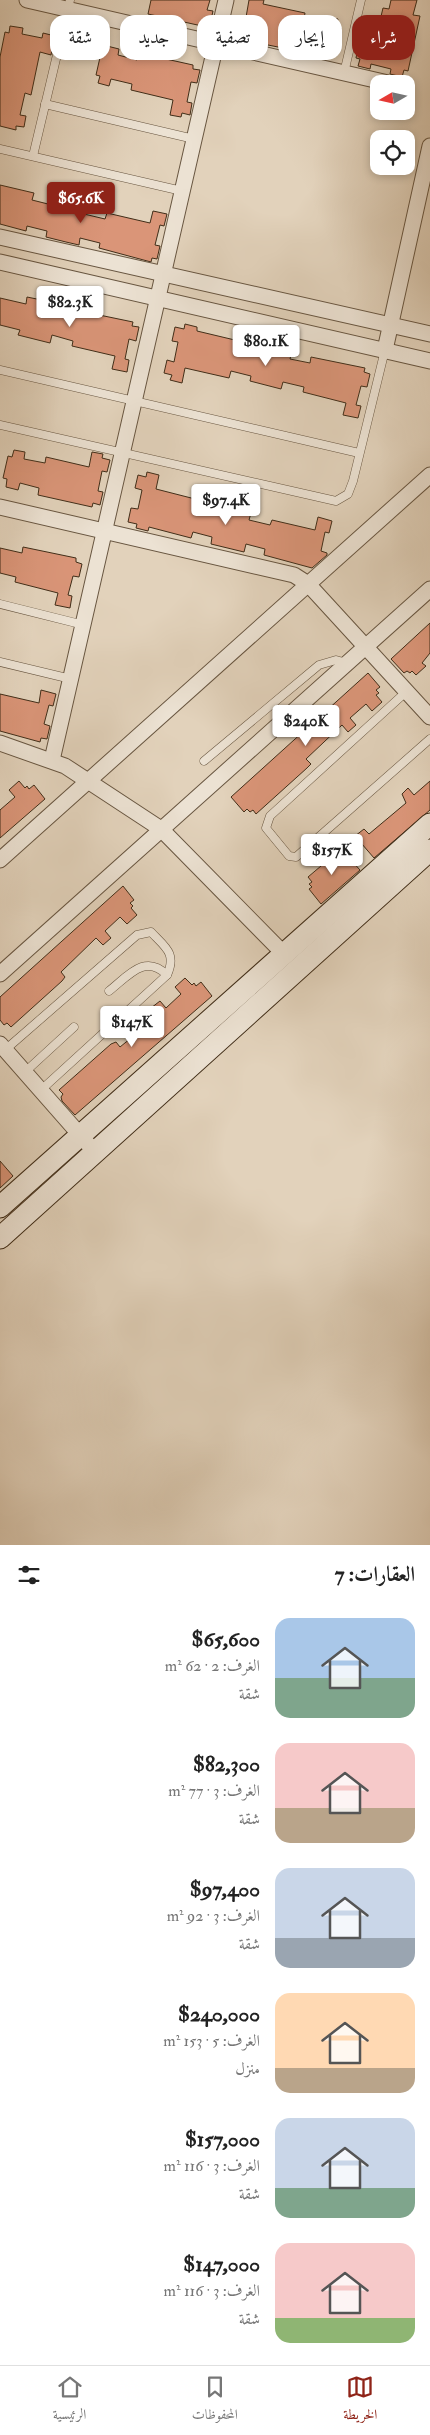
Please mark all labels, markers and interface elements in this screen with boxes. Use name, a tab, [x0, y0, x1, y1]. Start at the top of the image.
chip: شقة	[50, 15, 110, 60]
chip: جديد	[120, 15, 187, 60]
chip: تصفية	[197, 15, 268, 60]
chip: إيجار	[278, 15, 342, 60]
chip: شراء	[352, 15, 415, 60]
north arrow	[370, 75, 415, 120]
map controls	[370, 75, 415, 175]
button: locate	[370, 130, 415, 175]
pin: $65.6K	[40, 182, 122, 224]
text: $65.6K	[58, 188, 104, 208]
pin: $82.3K	[29, 286, 111, 328]
text: $82.3K	[47, 292, 93, 312]
pin: $80.1K	[225, 324, 307, 367]
text: $80.1K	[244, 331, 288, 351]
pin: $97.4K	[185, 484, 267, 526]
text: $97.4K	[202, 490, 250, 510]
pin: $240K	[271, 704, 341, 747]
text: $240K	[283, 711, 329, 731]
pin: $157K	[297, 834, 367, 876]
text: $157K	[312, 840, 352, 860]
pin: $147K	[97, 1006, 167, 1048]
text: $147K	[111, 1012, 153, 1032]
icon: filters	[15, 1561, 43, 1589]
text: العقارات: 7	[335, 1561, 415, 1588]
text: $65,600	[192, 1626, 260, 1653]
icon: home	[315, 1638, 375, 1698]
text: الغرف: 2 · 62 m²	[165, 1656, 260, 1676]
text: شقة	[239, 1684, 260, 1704]
text: $82,300	[193, 1751, 260, 1778]
icon: home	[315, 1763, 375, 1823]
text: الغرف: 3 · 77 m²	[168, 1781, 260, 1801]
text: شقة	[239, 1809, 260, 1829]
text: $97,400	[190, 1876, 260, 1903]
icon: home	[315, 1888, 375, 1948]
text: الغرف: 3 · 92 m²	[167, 1906, 260, 1926]
text: شقة	[239, 1934, 260, 1954]
text: $240,000	[178, 2001, 260, 2028]
icon: home	[315, 2013, 375, 2073]
text: الغرف: 5 · 153 m²	[163, 2031, 260, 2051]
text: منزل	[235, 2059, 260, 2079]
text: $157,000	[185, 2126, 260, 2153]
icon: home	[315, 2138, 375, 2198]
text: الغرف: 3 · 116 m²	[164, 2156, 260, 2176]
text: شقة	[239, 2184, 260, 2204]
text: $147,000	[183, 2251, 260, 2278]
icon: home	[315, 2263, 375, 2323]
text: الغرف: 3 · 116 m²	[164, 2281, 260, 2301]
text: شقة	[239, 2309, 260, 2329]
tab: الرئيسية	[53, 2373, 86, 2428]
tab: المحفوظات	[192, 2373, 238, 2428]
tab: الخريطة	[343, 2373, 377, 2428]

